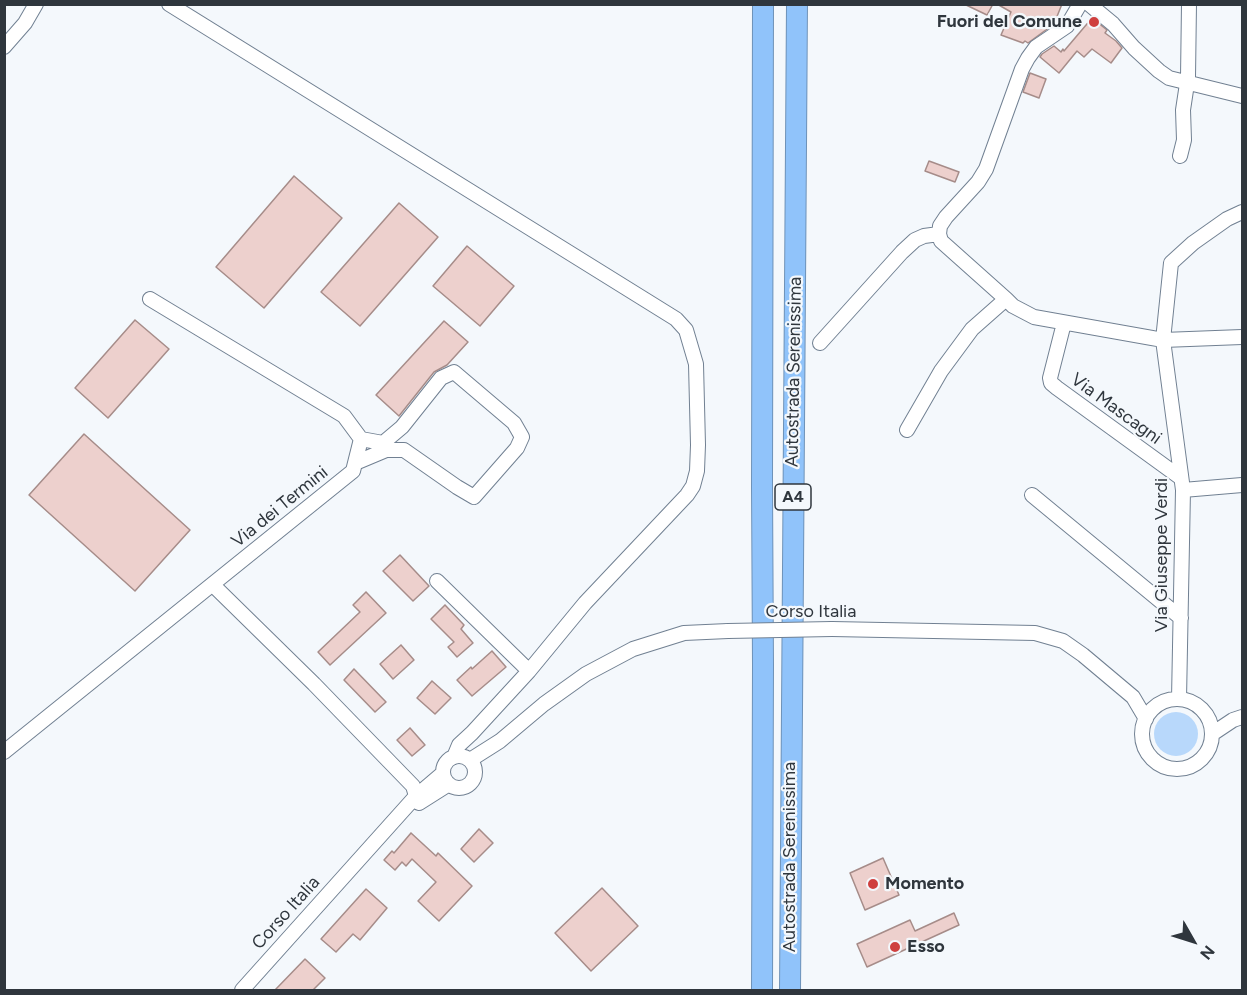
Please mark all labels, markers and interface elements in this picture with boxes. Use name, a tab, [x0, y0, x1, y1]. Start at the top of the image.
place label: Fuori del Comune	[937, 11, 1082, 33]
marker: Fuori del Comune	[1087, 15, 1101, 29]
street label: Autostrada Serenissima	[782, 277, 806, 467]
street label: Via Mascagni	[1066, 369, 1166, 449]
street label: Via dei Termini	[227, 462, 333, 552]
street label: Via Giuseppe Verdi	[1151, 478, 1173, 632]
road number: A4	[775, 484, 811, 510]
street label: Corso Italia	[766, 601, 856, 623]
street label: Autostrada Serenissima	[779, 762, 801, 952]
street label: Corso Italia	[248, 872, 324, 954]
place label: Momento	[885, 873, 964, 895]
marker: Momento	[866, 877, 880, 891]
north arrow	[1163, 911, 1223, 971]
place label: Esso	[907, 936, 945, 958]
marker: Esso	[888, 940, 902, 954]
text: N	[1196, 942, 1219, 963]

